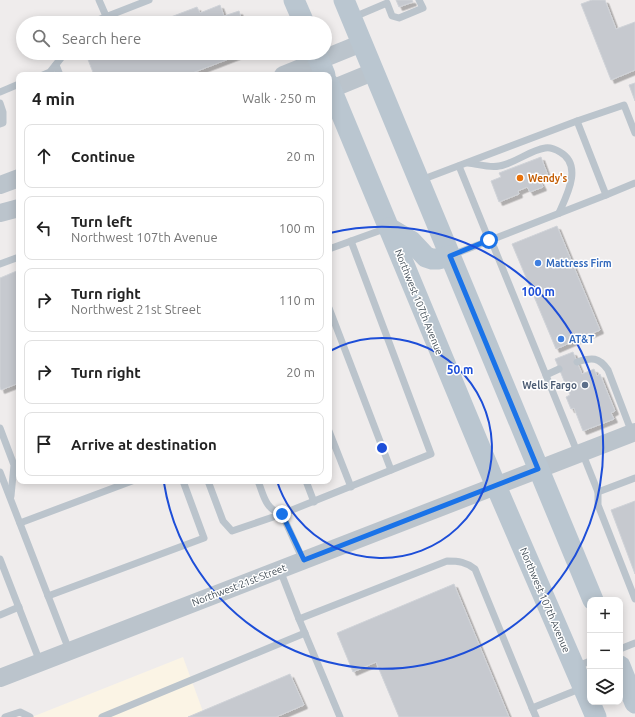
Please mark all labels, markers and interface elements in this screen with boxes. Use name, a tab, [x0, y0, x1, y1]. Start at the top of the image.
search box	[16, 16, 332, 60]
icon: search	[30, 27, 52, 49]
text: Search here	[62, 30, 141, 47]
text: 4 min	[32, 89, 75, 108]
text: Walk · 250 m	[242, 91, 316, 105]
icon: ahead	[33, 145, 55, 167]
text: Continue	[71, 148, 135, 165]
text: 20 m	[286, 149, 315, 163]
marker: Wendy's	[515, 173, 525, 183]
place label: Wendy's	[528, 173, 568, 184]
text: Turn left	[71, 213, 132, 230]
icon: left	[33, 217, 55, 239]
text: 100 m	[279, 221, 315, 235]
text: Northwest 107th Avenue	[71, 230, 218, 244]
route start	[480, 231, 498, 249]
street label: Northwest 107th Avenue	[393, 248, 445, 356]
marker: Mattress Firm	[533, 258, 543, 268]
place label: Mattress Firm	[546, 258, 612, 269]
text: Turn right	[71, 285, 141, 302]
text: 100 m	[521, 285, 555, 298]
icon: right	[33, 289, 55, 311]
text: 110 m	[279, 293, 315, 307]
text: Northwest 21st Street	[71, 302, 201, 316]
marker: AT&T	[556, 334, 566, 344]
place label: AT&T	[569, 334, 594, 345]
icon: right	[33, 361, 55, 383]
text: 50 m	[447, 363, 473, 376]
text: Turn right	[71, 364, 141, 381]
text: 20 m	[286, 365, 315, 379]
place label: Wells Fargo	[522, 380, 577, 391]
marker: Wells Fargo	[580, 380, 590, 390]
icon: arrive	[33, 433, 55, 455]
text: Arrive at destination	[71, 436, 217, 453]
centre of rings	[375, 441, 389, 455]
route end	[273, 505, 291, 523]
street label: Northwest 107th Avenue	[518, 546, 572, 654]
street label: Northwest 21st Street	[190, 562, 288, 608]
map controls	[587, 597, 623, 705]
button: +	[587, 597, 623, 633]
button: −	[587, 633, 623, 669]
button: layers	[587, 669, 623, 705]

